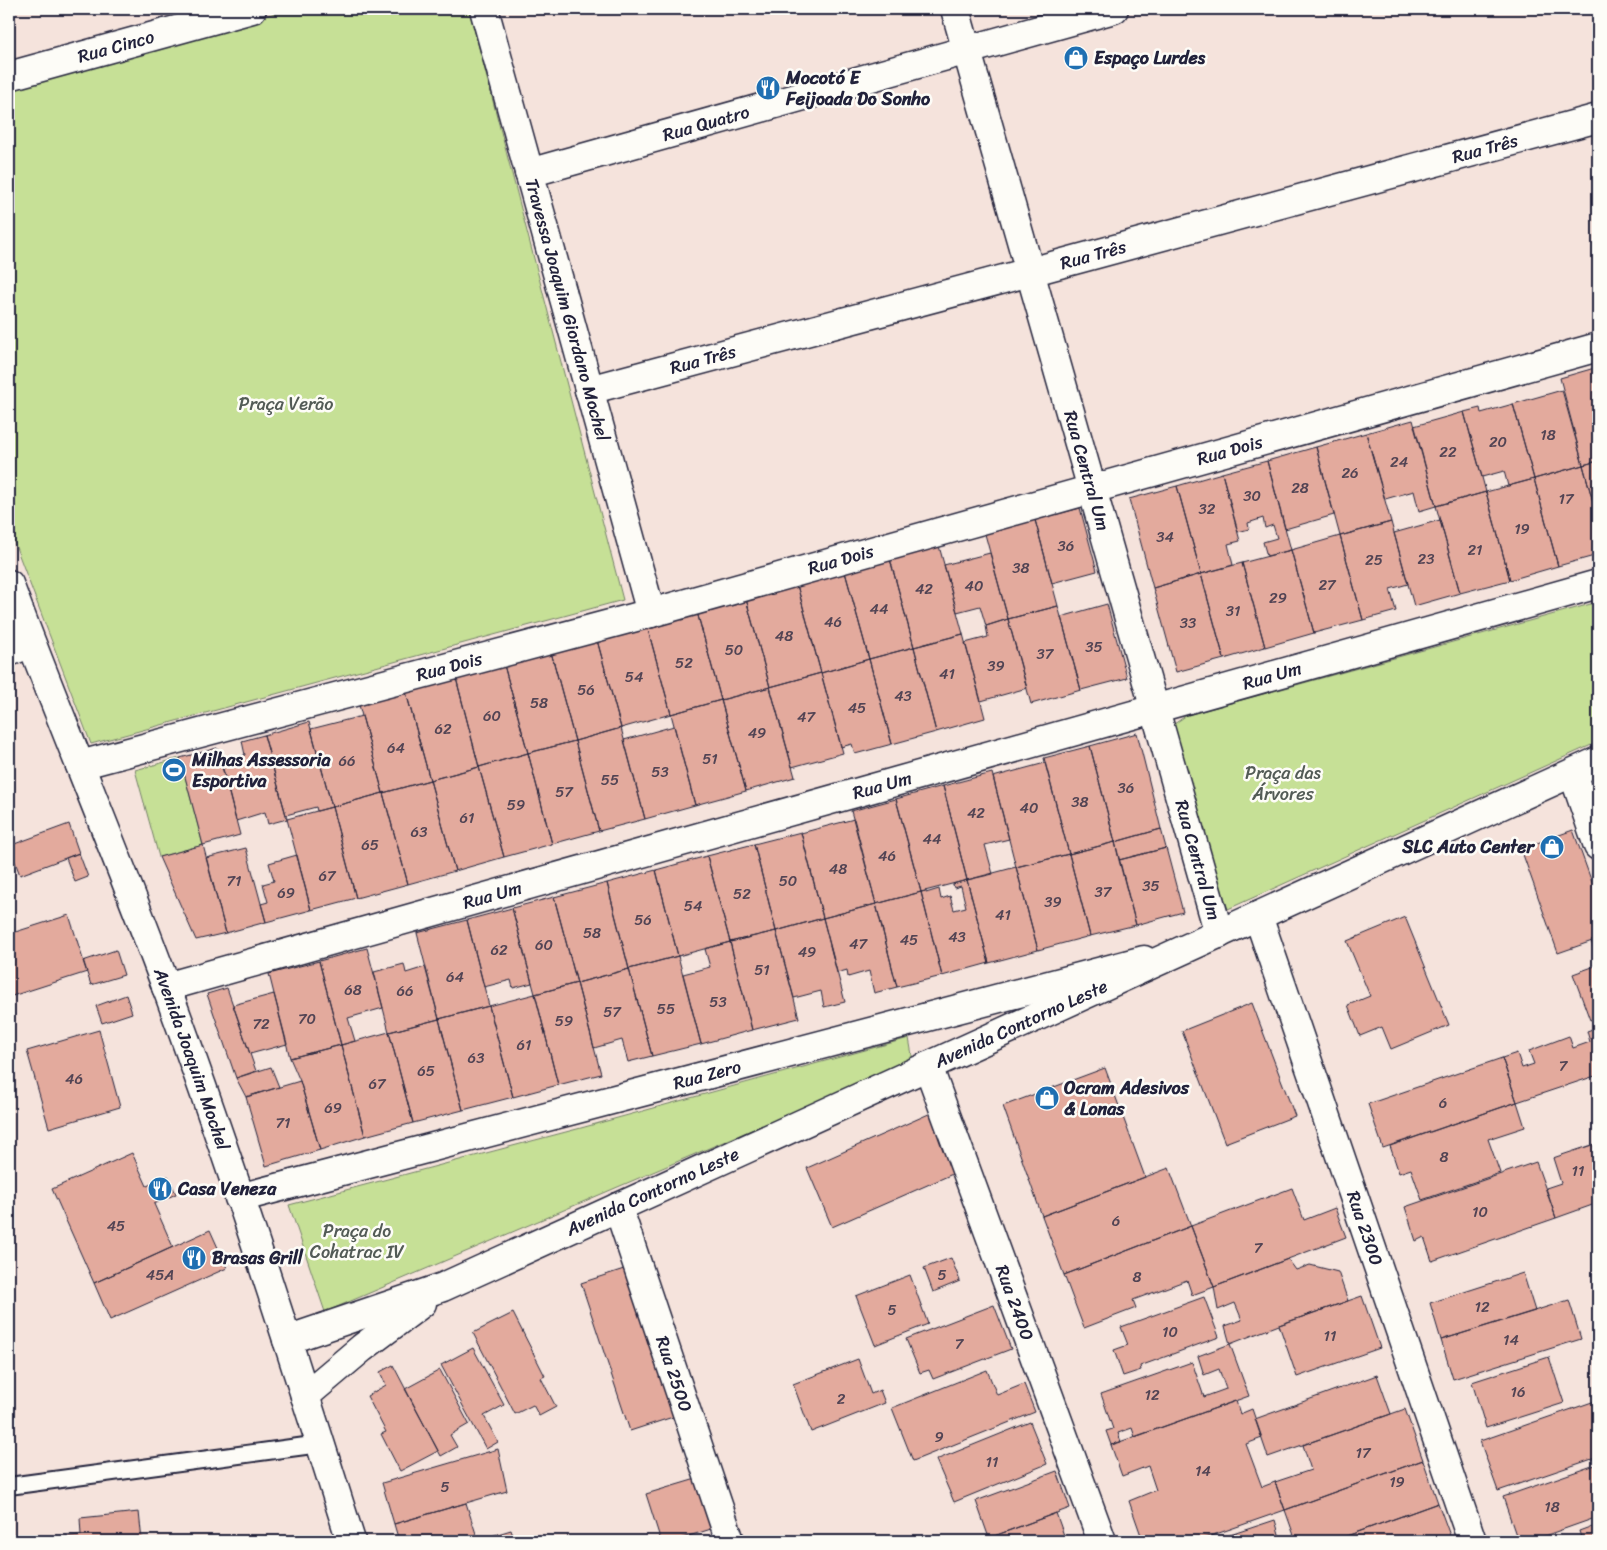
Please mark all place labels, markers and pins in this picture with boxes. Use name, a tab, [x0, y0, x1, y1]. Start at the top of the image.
place label: Espaço Lurdes	[1094, 42, 1206, 74]
shop icon: Espaço Lurdes	[1063, 45, 1089, 71]
place label: Mocotó E Feijoada Do Sonho	[785, 62, 931, 115]
restaurant icon: Mocotó E Feijoada Do Sonho	[755, 75, 781, 101]
place label: Milhas Assessoria Esportiva	[191, 744, 332, 797]
sports icon: Milhas Assessoria Esportiva	[161, 757, 187, 783]
place label: SLC Auto Center	[1401, 831, 1536, 863]
shop icon: SLC Auto Center	[1539, 834, 1565, 860]
place label: Ocram Adesivos & Lonas	[1064, 1072, 1190, 1125]
shop icon: Ocram Adesivos & Lonas	[1034, 1085, 1060, 1111]
place label: Casa Veneza	[177, 1173, 277, 1205]
restaurant icon: Casa Veneza	[147, 1176, 173, 1202]
place label: Brasas Grill	[212, 1242, 304, 1274]
restaurant icon: Brasas Grill	[181, 1245, 207, 1271]

